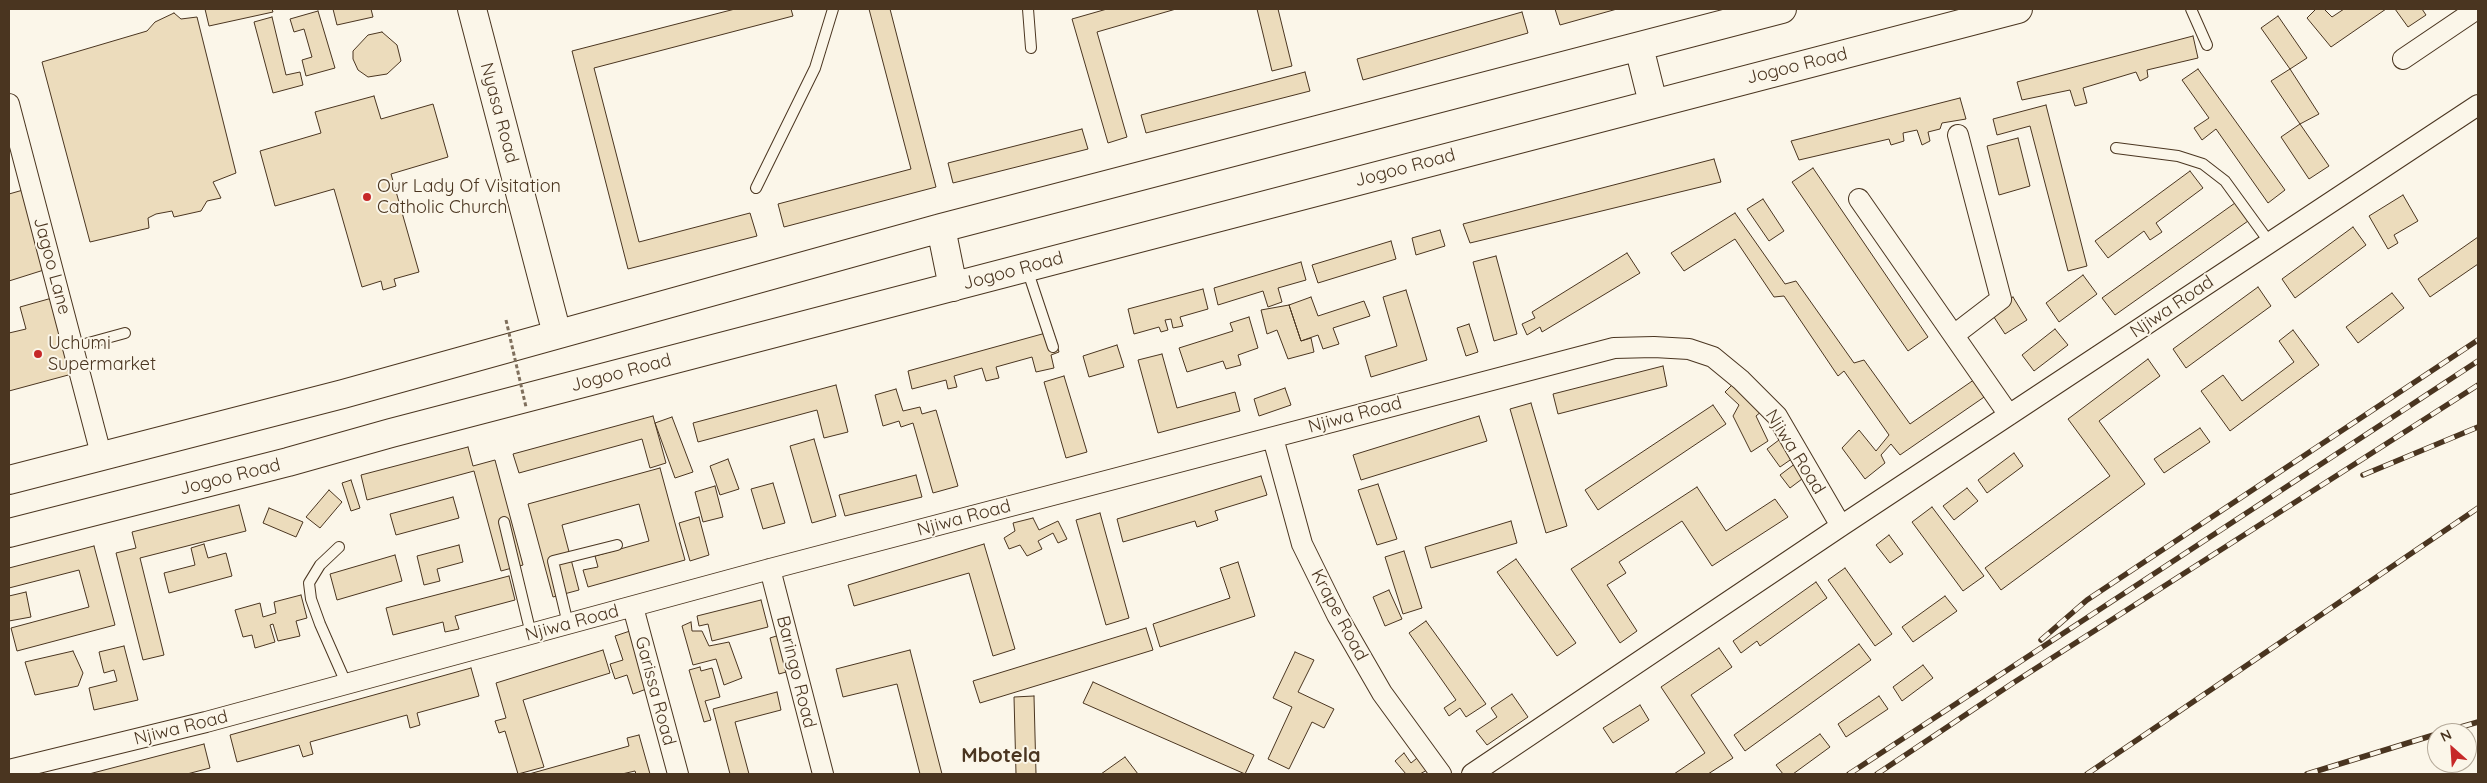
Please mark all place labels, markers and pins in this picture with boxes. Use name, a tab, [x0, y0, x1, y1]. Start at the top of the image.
place label: Our Lady Of Visitation Catholic Church	[377, 176, 561, 218]
marker: Our Lady Of Visitation Catholic Church	[361, 191, 373, 203]
place label: Uchumi Supermarket	[48, 333, 156, 376]
marker: Uchumi Supermarket	[32, 348, 44, 360]

